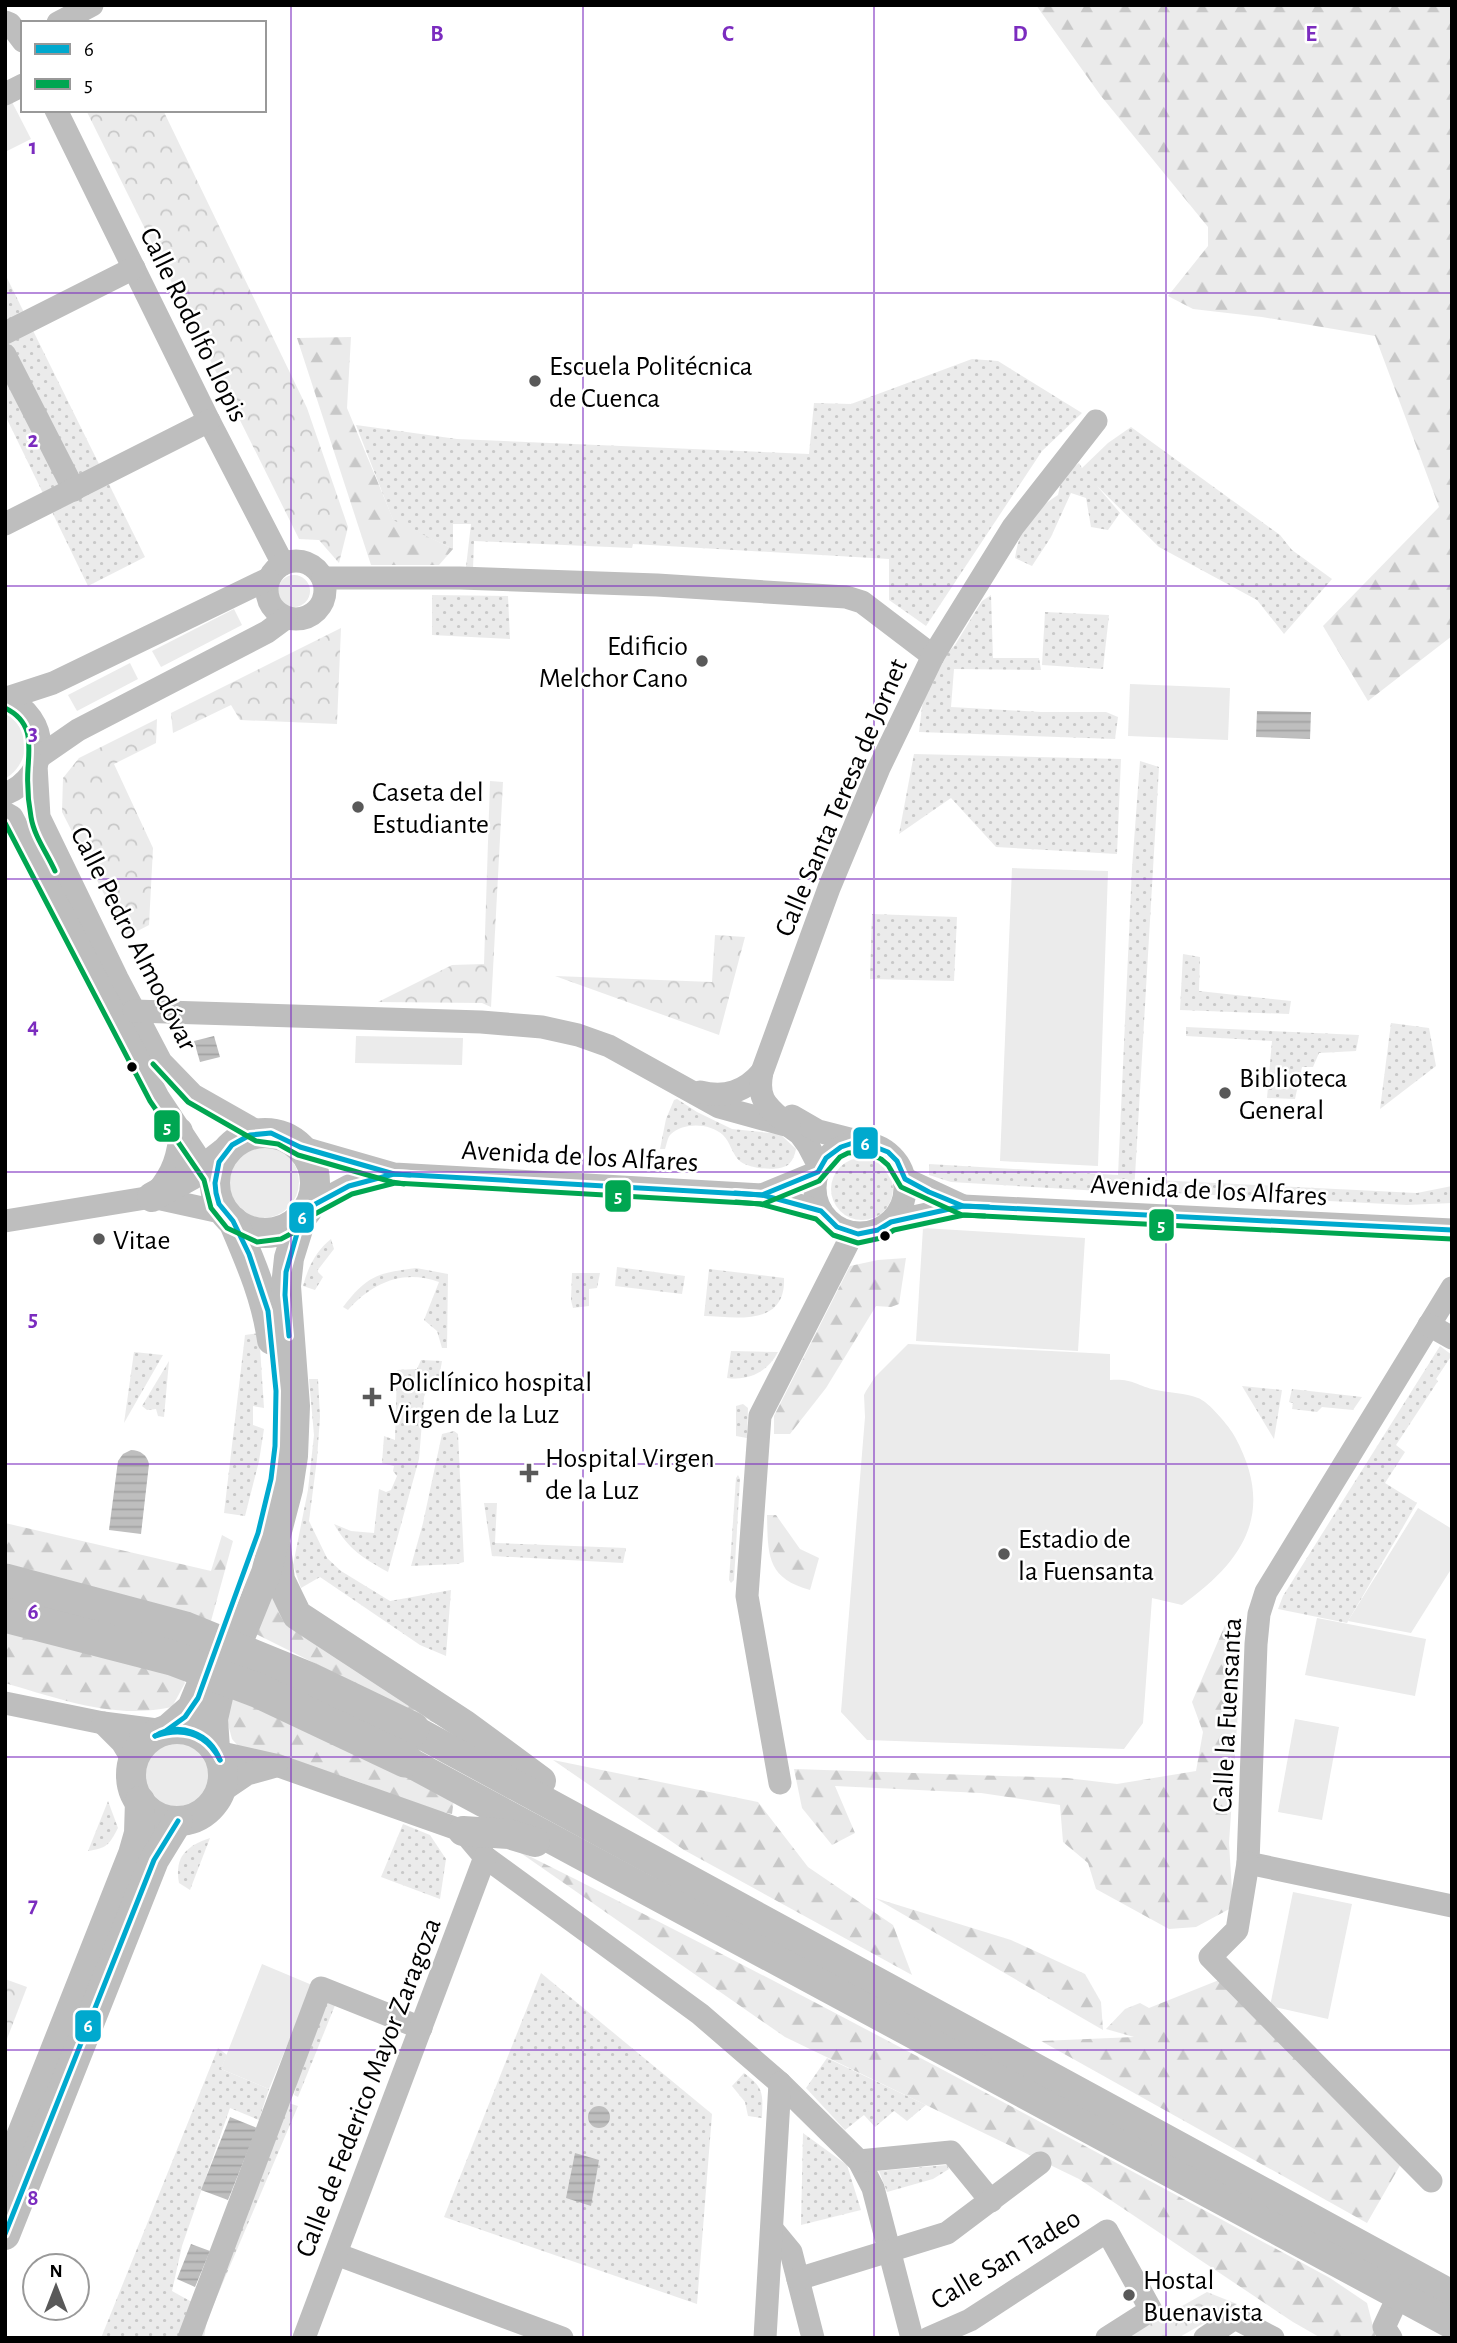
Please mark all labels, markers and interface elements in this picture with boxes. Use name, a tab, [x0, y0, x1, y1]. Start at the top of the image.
legend	[21, 21, 266, 112]
text: B	[430, 23, 444, 46]
text: C	[722, 23, 734, 46]
text: D	[1012, 23, 1028, 46]
text: E	[1305, 23, 1317, 46]
text: 6	[84, 39, 94, 60]
text: 5	[84, 74, 93, 95]
text: 1	[29, 136, 37, 159]
street label: Calle Rodolfo Llopis	[134, 223, 252, 426]
place label: Escuela Politécnica de Cuenca	[549, 353, 753, 413]
marker: Escuela Politécnica de Cuenca	[527, 373, 543, 389]
text: 2	[28, 429, 39, 452]
place label: Edificio Melchor Cano	[539, 633, 688, 693]
marker: Edificio Melchor Cano	[694, 653, 710, 669]
street label: Calle Santa Teresa de Jornet	[771, 655, 913, 941]
text: 3	[28, 722, 38, 745]
place label: Caseta del Estudiante	[372, 779, 489, 839]
marker: Caseta del Estudiante	[350, 799, 366, 815]
street label: Calle Pedro Almodóvar	[65, 822, 202, 1055]
text: 4	[27, 1015, 39, 1038]
unlabelled marker	[125, 1060, 139, 1074]
place label: Biblioteca General	[1239, 1065, 1348, 1125]
marker: Biblioteca General	[1217, 1085, 1233, 1101]
line badge: 5	[153, 1109, 181, 1143]
text: 5	[163, 1118, 171, 1137]
line badge: 6	[852, 1126, 879, 1160]
text: 6	[860, 1135, 870, 1154]
street label: Avenida de los Alfares	[461, 1137, 699, 1177]
street label: Avenida de los Alfares	[1090, 1171, 1328, 1211]
line badge: 5	[604, 1179, 632, 1213]
text: 5	[614, 1187, 622, 1206]
line badge: 6	[288, 1201, 315, 1234]
line badge: 5	[1148, 1208, 1175, 1242]
text: 6	[297, 1209, 307, 1228]
text: 5	[1157, 1216, 1165, 1235]
place label: Vitae	[113, 1227, 170, 1255]
unlabelled marker	[878, 1229, 892, 1243]
marker: Vitae	[91, 1231, 107, 1247]
text: 5	[28, 1308, 38, 1331]
place label: Policlínico hospital Virgen de la Luz	[388, 1369, 592, 1429]
marker: Policlínico hospital Virgen de la Luz	[362, 1387, 382, 1407]
place label: Hospital Virgen de la Luz	[545, 1445, 715, 1505]
marker: Hospital Virgen de la Luz	[519, 1463, 539, 1483]
place label: Estadio de la Fuensanta	[1018, 1526, 1154, 1586]
marker: Estadio de la Fuensanta	[996, 1546, 1012, 1562]
text: 6	[27, 1601, 39, 1624]
street label: Calle la Fuensanta	[1209, 1617, 1247, 1813]
text: 7	[28, 1894, 38, 1917]
street label: Calle de Federico Mayor Zaragoza	[291, 1914, 447, 2261]
line badge: 6	[74, 2009, 102, 2043]
text: 6	[83, 2017, 93, 2036]
text: 8	[27, 2187, 39, 2210]
street label: Calle San Tadeo	[926, 2204, 1086, 2315]
north arrow	[21, 2252, 91, 2322]
text: N	[49, 2262, 63, 2281]
place label: Hostal Buenavista	[1143, 2267, 1263, 2327]
marker: Hostal Buenavista	[1121, 2287, 1137, 2303]

